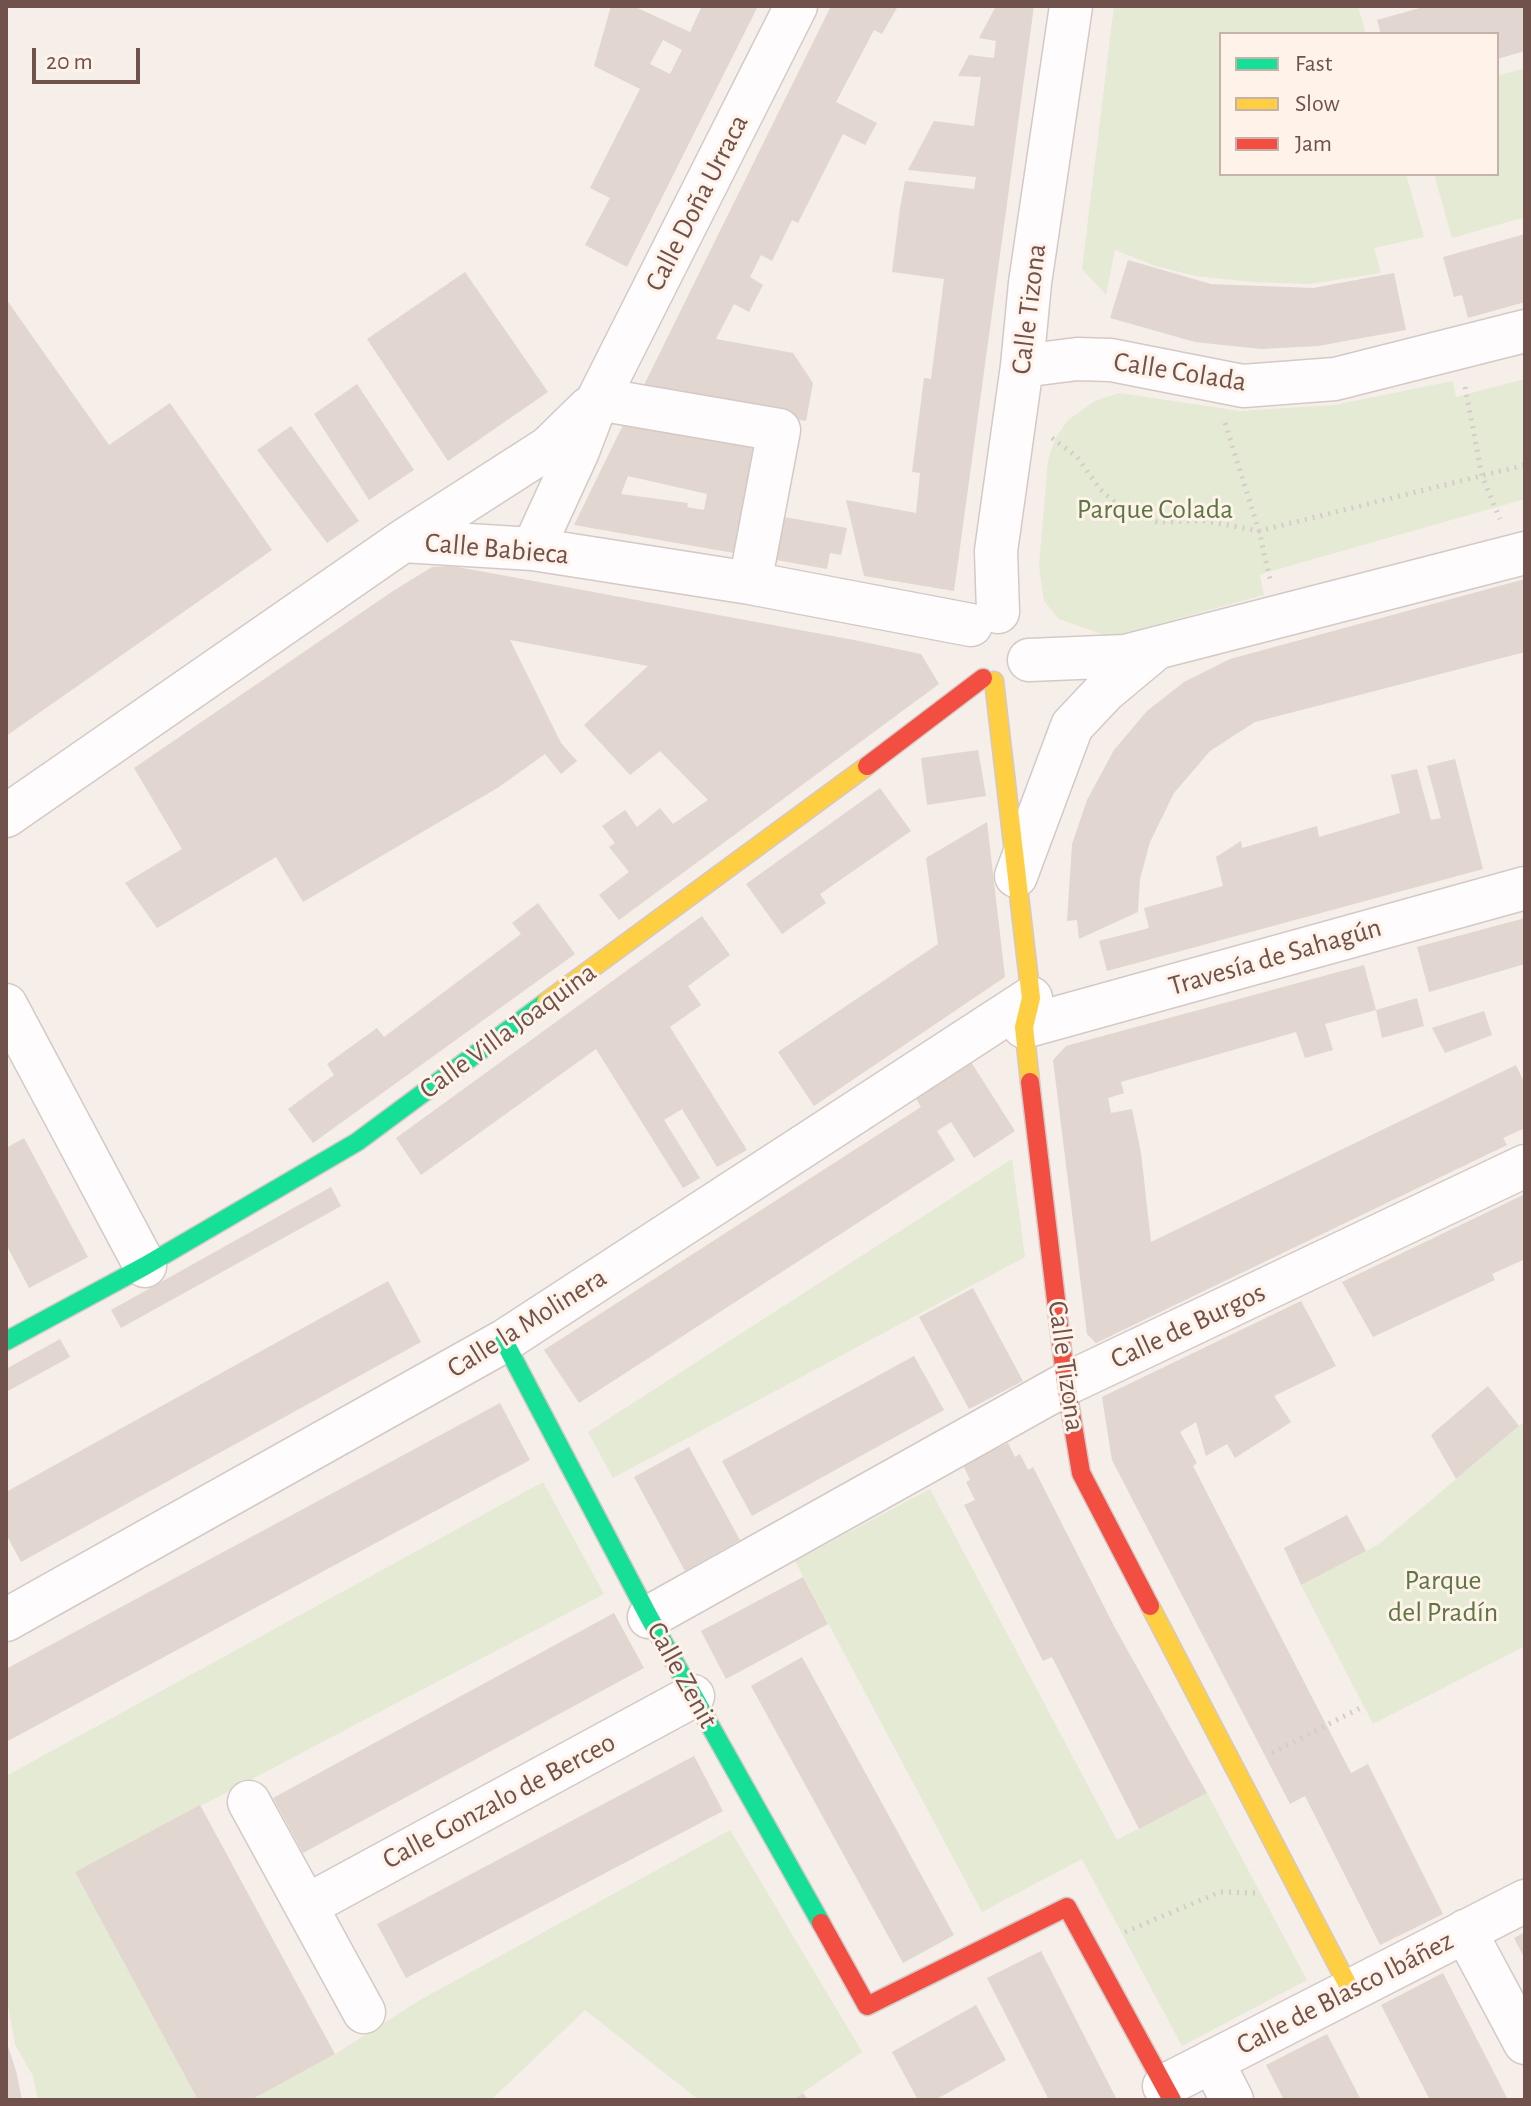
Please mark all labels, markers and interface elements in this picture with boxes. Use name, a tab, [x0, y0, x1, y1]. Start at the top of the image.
scale bar	[36, 32, 144, 82]
legend	[1219, 32, 1499, 176]
text: 20 m	[46, 50, 93, 74]
text: Fast	[1295, 52, 1332, 76]
text: Slow	[1295, 92, 1340, 116]
street label: Calle Doña Urraca	[638, 109, 756, 297]
text: Jam	[1295, 132, 1332, 156]
street label: Calle Tizona	[1004, 242, 1054, 376]
street label: Calle Colada	[1111, 345, 1249, 399]
park label: Parque Colada	[1077, 493, 1233, 527]
street label: Calle Babieca	[424, 526, 570, 572]
street label: Travesía de Sahagún	[1165, 911, 1385, 1003]
street label: Calle Villa Joaquina	[413, 956, 603, 1106]
street label: Calle la Molinera	[441, 1261, 613, 1385]
street label: Calle de Burgos	[1105, 1276, 1271, 1376]
street label: Calle Tizona	[1040, 1299, 1092, 1433]
park label: Parque del Pradín	[1388, 1564, 1498, 1630]
street label: Calle Zenit	[639, 1616, 725, 1734]
street label: Calle Gonzalo de Berceo	[377, 1725, 621, 1877]
street label: Calle de Blasco Ibáñez	[1231, 1924, 1459, 2062]

